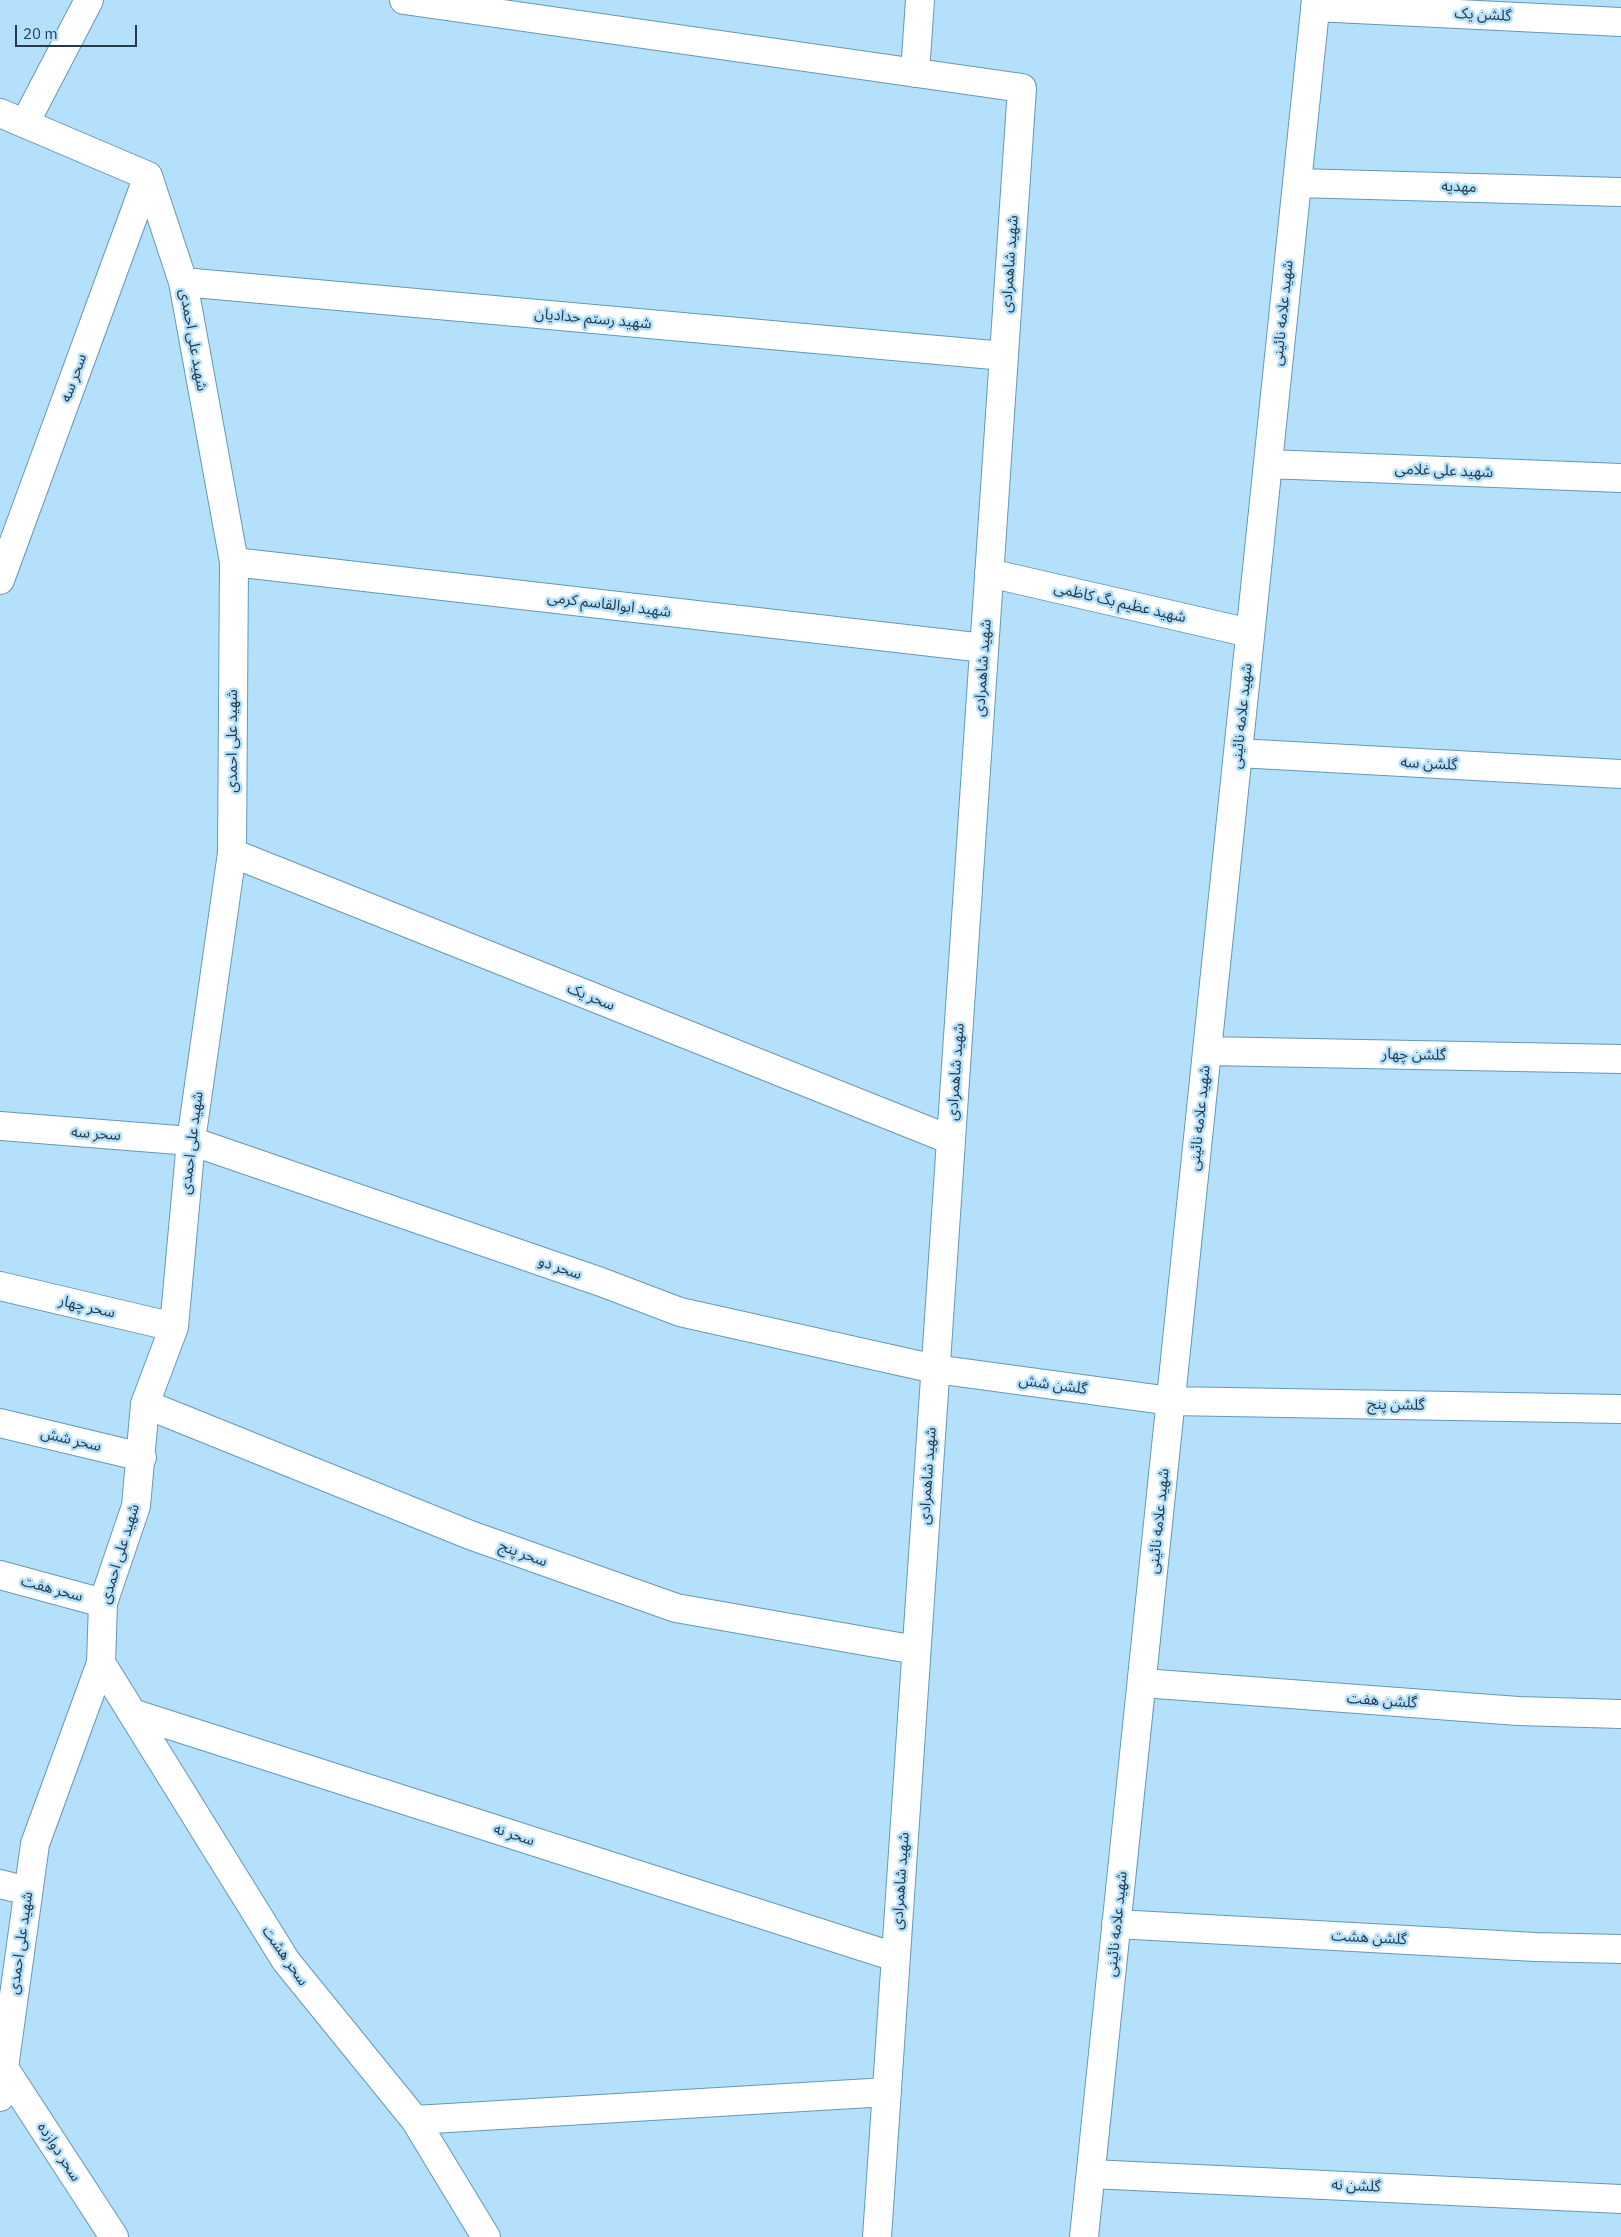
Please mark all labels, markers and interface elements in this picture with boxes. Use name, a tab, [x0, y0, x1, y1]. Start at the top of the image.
street label: گلشن یک	[1454, 5, 1512, 25]
scale bar	[18, 15, 140, 47]
text: 20 m	[23, 24, 58, 43]
street label: مهدیه	[1441, 177, 1477, 197]
street label: شهید شاهمرادی	[998, 215, 1022, 313]
street label: شهید علامه‌ نائینی	[1269, 259, 1297, 367]
street label: شهید علی احمدی	[175, 287, 211, 393]
street label: شهید رستم حدادیان	[534, 305, 652, 333]
street label: سحر سه	[57, 352, 91, 404]
street label: شهید علی غلامی	[1394, 460, 1494, 482]
street label: شهید عظیم بگ کاظمی	[1052, 579, 1188, 627]
street label: شهید ابوالقاسم کرمی	[546, 588, 672, 622]
street label: شهید شاهمرادی	[971, 619, 995, 717]
street label: شهید علامه‌ نائینی	[1228, 662, 1256, 770]
street label: شهید علی احمدی	[224, 689, 242, 793]
street label: گلشن سه	[1400, 754, 1458, 774]
street label: سحر یک	[564, 979, 618, 1015]
street label: شهید شاهمرادی	[944, 1023, 968, 1121]
street label: گلشن چهار	[1382, 1045, 1446, 1065]
street label: شهید علامه‌ نائینی	[1186, 1064, 1214, 1172]
street label: شهید علی احمدی	[177, 1091, 207, 1195]
street label: سحر سه	[71, 1123, 121, 1145]
street label: سحر دو	[536, 1252, 584, 1284]
street label: سحر چهار	[57, 1292, 117, 1322]
street label: گلشن شش	[1018, 1371, 1088, 1399]
street label: گلشن پنج	[1367, 1396, 1425, 1414]
street label: سحر شش	[39, 1424, 103, 1456]
street label: شهید شاهمرادی	[916, 1427, 940, 1525]
street label: شهید علامه‌ نائینی	[1145, 1467, 1173, 1575]
street label: شهید علی احمدی	[96, 1502, 144, 1606]
street label: سحر پنج	[496, 1537, 550, 1571]
street label: سحر هفت	[19, 1572, 85, 1606]
street label: گلشن هفت	[1346, 1690, 1418, 1712]
street label: سحر نه	[491, 1820, 537, 1850]
street label: شهید شاهمرادی	[889, 1832, 913, 1930]
street label: شهید علامه‌ نائینی	[1103, 1870, 1131, 1978]
street label: شهید علی احمدی	[5, 1890, 37, 1996]
street label: سحر هشت	[258, 1923, 312, 1989]
street label: گلشن هشت	[1331, 1927, 1407, 1949]
street label: سحر دوازده	[33, 2119, 85, 2185]
street label: گلشن نه	[1331, 2176, 1381, 2196]

